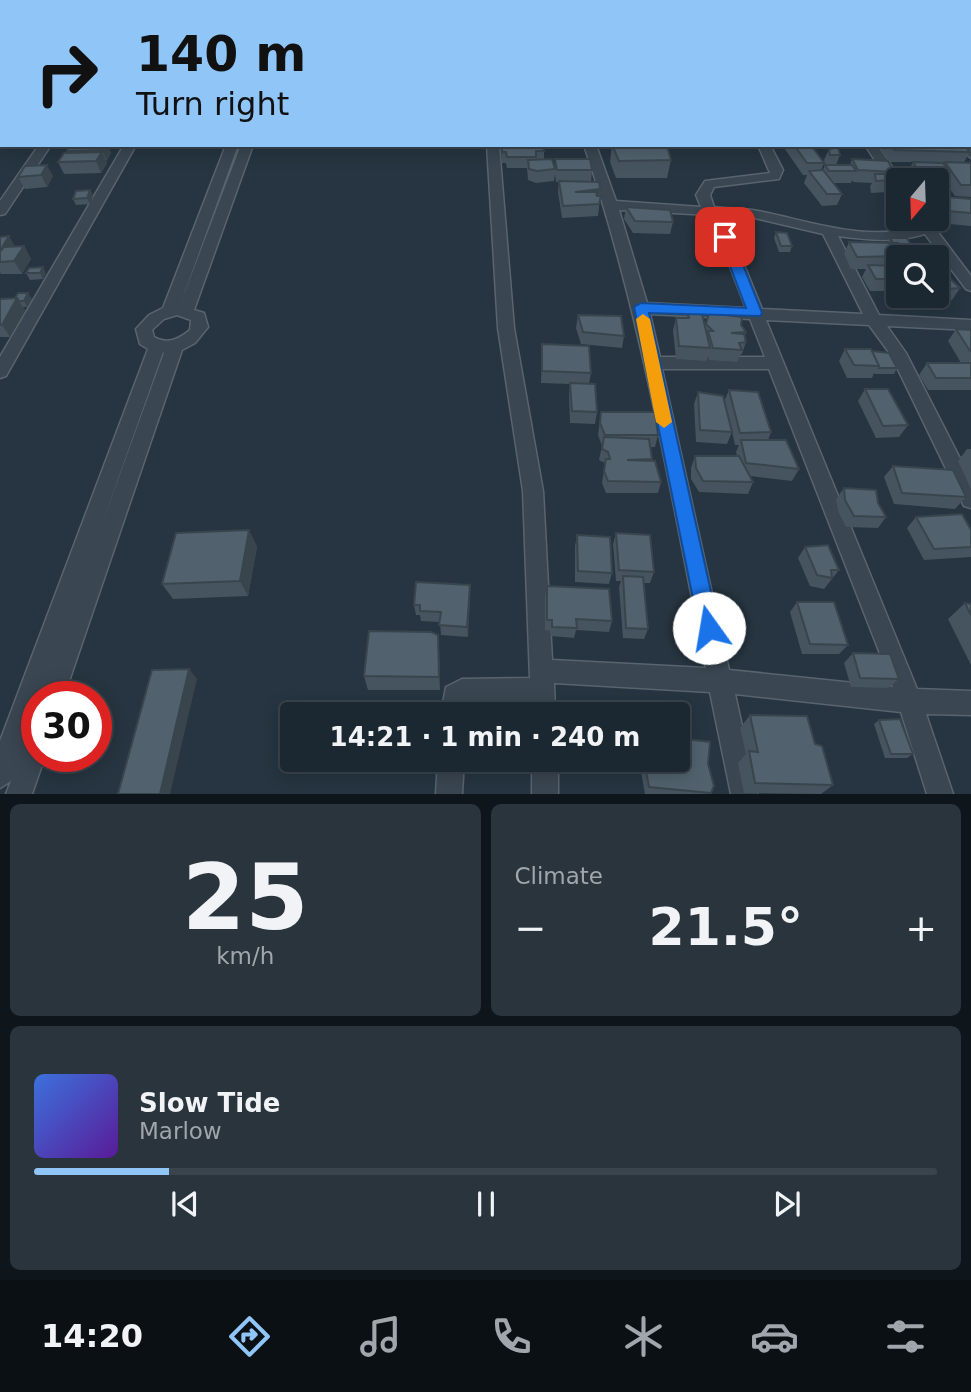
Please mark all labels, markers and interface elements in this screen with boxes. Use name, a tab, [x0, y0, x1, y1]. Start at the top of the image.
text: 140 m	[136, 26, 306, 83]
icon: right	[21, 28, 112, 119]
text: Turn right	[136, 85, 289, 123]
north arrow	[886, 168, 948, 231]
map controls	[886, 168, 949, 308]
pin	[695, 207, 755, 267]
icon: arrive	[706, 218, 744, 256]
button: search	[886, 245, 949, 308]
position arrow	[672, 591, 746, 665]
speed limit sign: 30	[21, 681, 112, 772]
text: 14:21 · 1 min · 240 m	[330, 722, 640, 752]
text: 25	[182, 845, 309, 950]
text: Climate	[515, 863, 603, 889]
text: 21.5°	[649, 897, 803, 957]
text: −	[515, 906, 546, 950]
text: +	[905, 906, 937, 950]
text: km/h	[216, 943, 274, 969]
text: Slow Tide	[139, 1088, 280, 1118]
text: Marlow	[139, 1118, 222, 1144]
icon: previous	[166, 1185, 204, 1223]
icon: pause	[467, 1185, 505, 1223]
icon: next	[768, 1185, 806, 1223]
icon: directions	[225, 1312, 274, 1361]
icon: music	[356, 1312, 405, 1361]
icon: phone	[487, 1312, 536, 1361]
icon: climate	[619, 1312, 668, 1361]
icon: car	[750, 1312, 799, 1361]
icon: filters	[881, 1312, 930, 1361]
text: 14:20	[41, 1317, 143, 1355]

